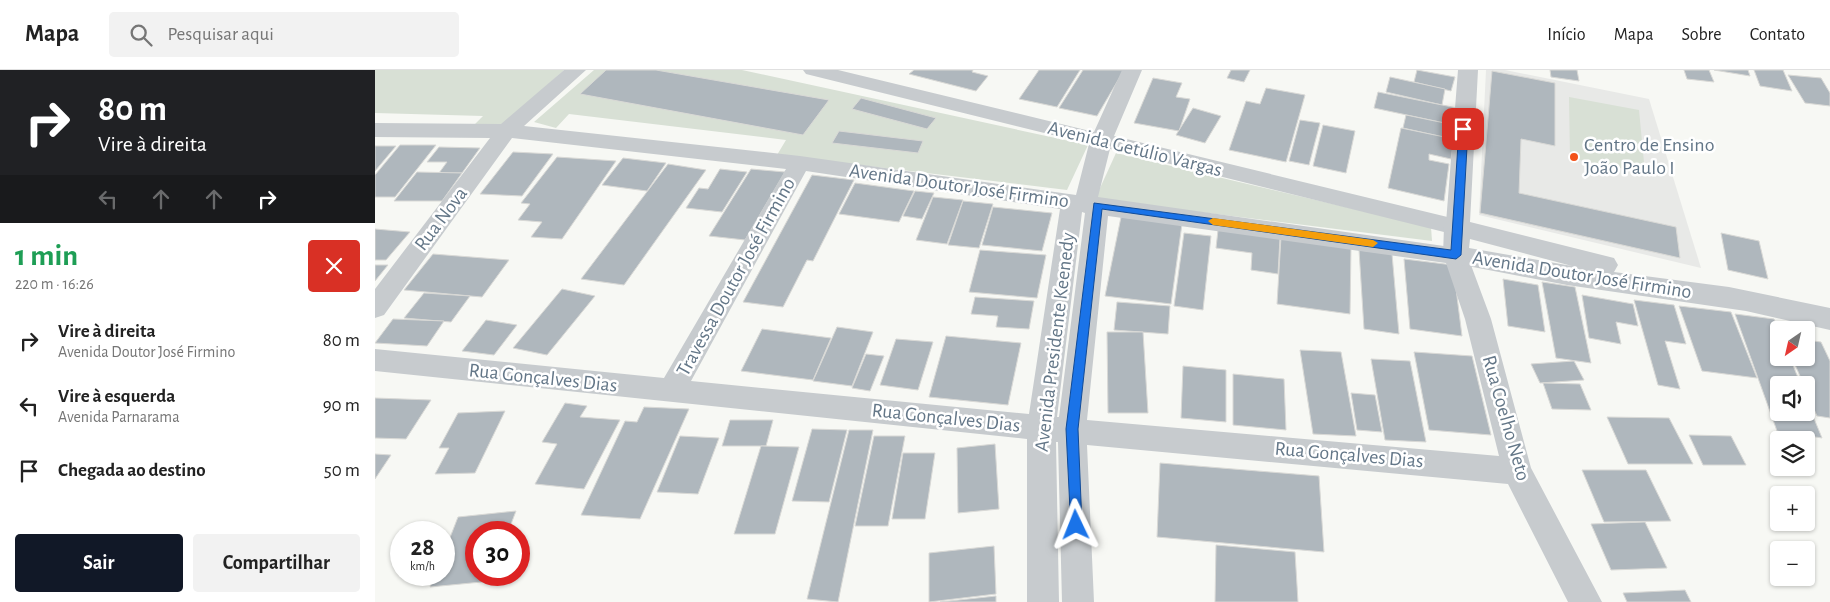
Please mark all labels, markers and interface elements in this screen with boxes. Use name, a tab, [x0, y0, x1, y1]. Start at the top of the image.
search box	[109, 12, 459, 57]
icon: search	[127, 21, 155, 49]
text: Mapa	[25, 22, 79, 46]
text: Pesquisar aqui	[167, 25, 274, 44]
text: Início	[1547, 26, 1586, 44]
text: Mapa	[1614, 26, 1654, 44]
text: Sobre	[1682, 26, 1722, 44]
text: Contato	[1750, 26, 1805, 44]
icon: right	[15, 90, 80, 155]
text: 80 m	[98, 92, 167, 127]
pin	[1442, 108, 1484, 150]
icon: arrive	[1449, 115, 1477, 143]
street label: Avenida Getúlio Vargas	[1046, 118, 1224, 180]
text: Vire à direita	[98, 133, 207, 155]
place label: Centro de Ensino João Paulo I	[1584, 135, 1715, 178]
marker: Centro de Ensino João Paulo I	[1568, 151, 1580, 163]
street label: Avenida Doutor José Firmino	[848, 161, 1070, 211]
street label: Travessa Doutor José Firmino	[673, 174, 799, 380]
street label: Rua Nova	[411, 184, 471, 254]
icon: left	[94, 185, 122, 213]
icon: ahead	[147, 185, 175, 213]
icon: ahead	[200, 185, 228, 213]
icon: right	[253, 185, 281, 213]
street label: Avenida Presidente Keenedy	[1032, 231, 1078, 453]
button: close	[308, 240, 360, 292]
text: 1 min	[15, 241, 78, 271]
street label: Avenida Doutor José Firmino	[1471, 248, 1693, 302]
text: 220 m · 16:26	[15, 276, 94, 292]
north arrow	[1770, 321, 1815, 366]
map controls	[1770, 321, 1815, 586]
text: Vire à direita	[58, 322, 156, 341]
icon: right	[15, 327, 43, 355]
text: 80 m	[323, 331, 360, 350]
text: Avenida Doutor José Firmino	[58, 344, 235, 360]
street label: Rua Coelho Neto	[1479, 353, 1533, 483]
street label: Rua Gonçalves Dias	[468, 360, 618, 396]
button: sound	[1770, 376, 1815, 421]
text: Vire à esquerda	[58, 387, 175, 406]
icon: left	[15, 392, 43, 420]
text: 90 m	[323, 396, 360, 415]
street label: Rua Gonçalves Dias	[871, 400, 1021, 436]
text: Avenida Parnarama	[58, 409, 180, 425]
button: layers	[1770, 431, 1815, 476]
street label: Rua Gonçalves Dias	[1274, 439, 1424, 471]
icon: arrive	[15, 457, 43, 485]
text: Chegada ao destino	[58, 461, 206, 480]
text: 50 m	[324, 461, 360, 480]
button: +	[1770, 486, 1815, 531]
position arrow	[1049, 498, 1101, 550]
speed limit sign: 30	[465, 521, 530, 586]
button: Sair	[15, 534, 183, 592]
button: Compartilhar	[193, 534, 360, 592]
text: 28	[410, 535, 435, 560]
button: −	[1770, 541, 1815, 586]
text: km/h	[410, 560, 435, 572]

